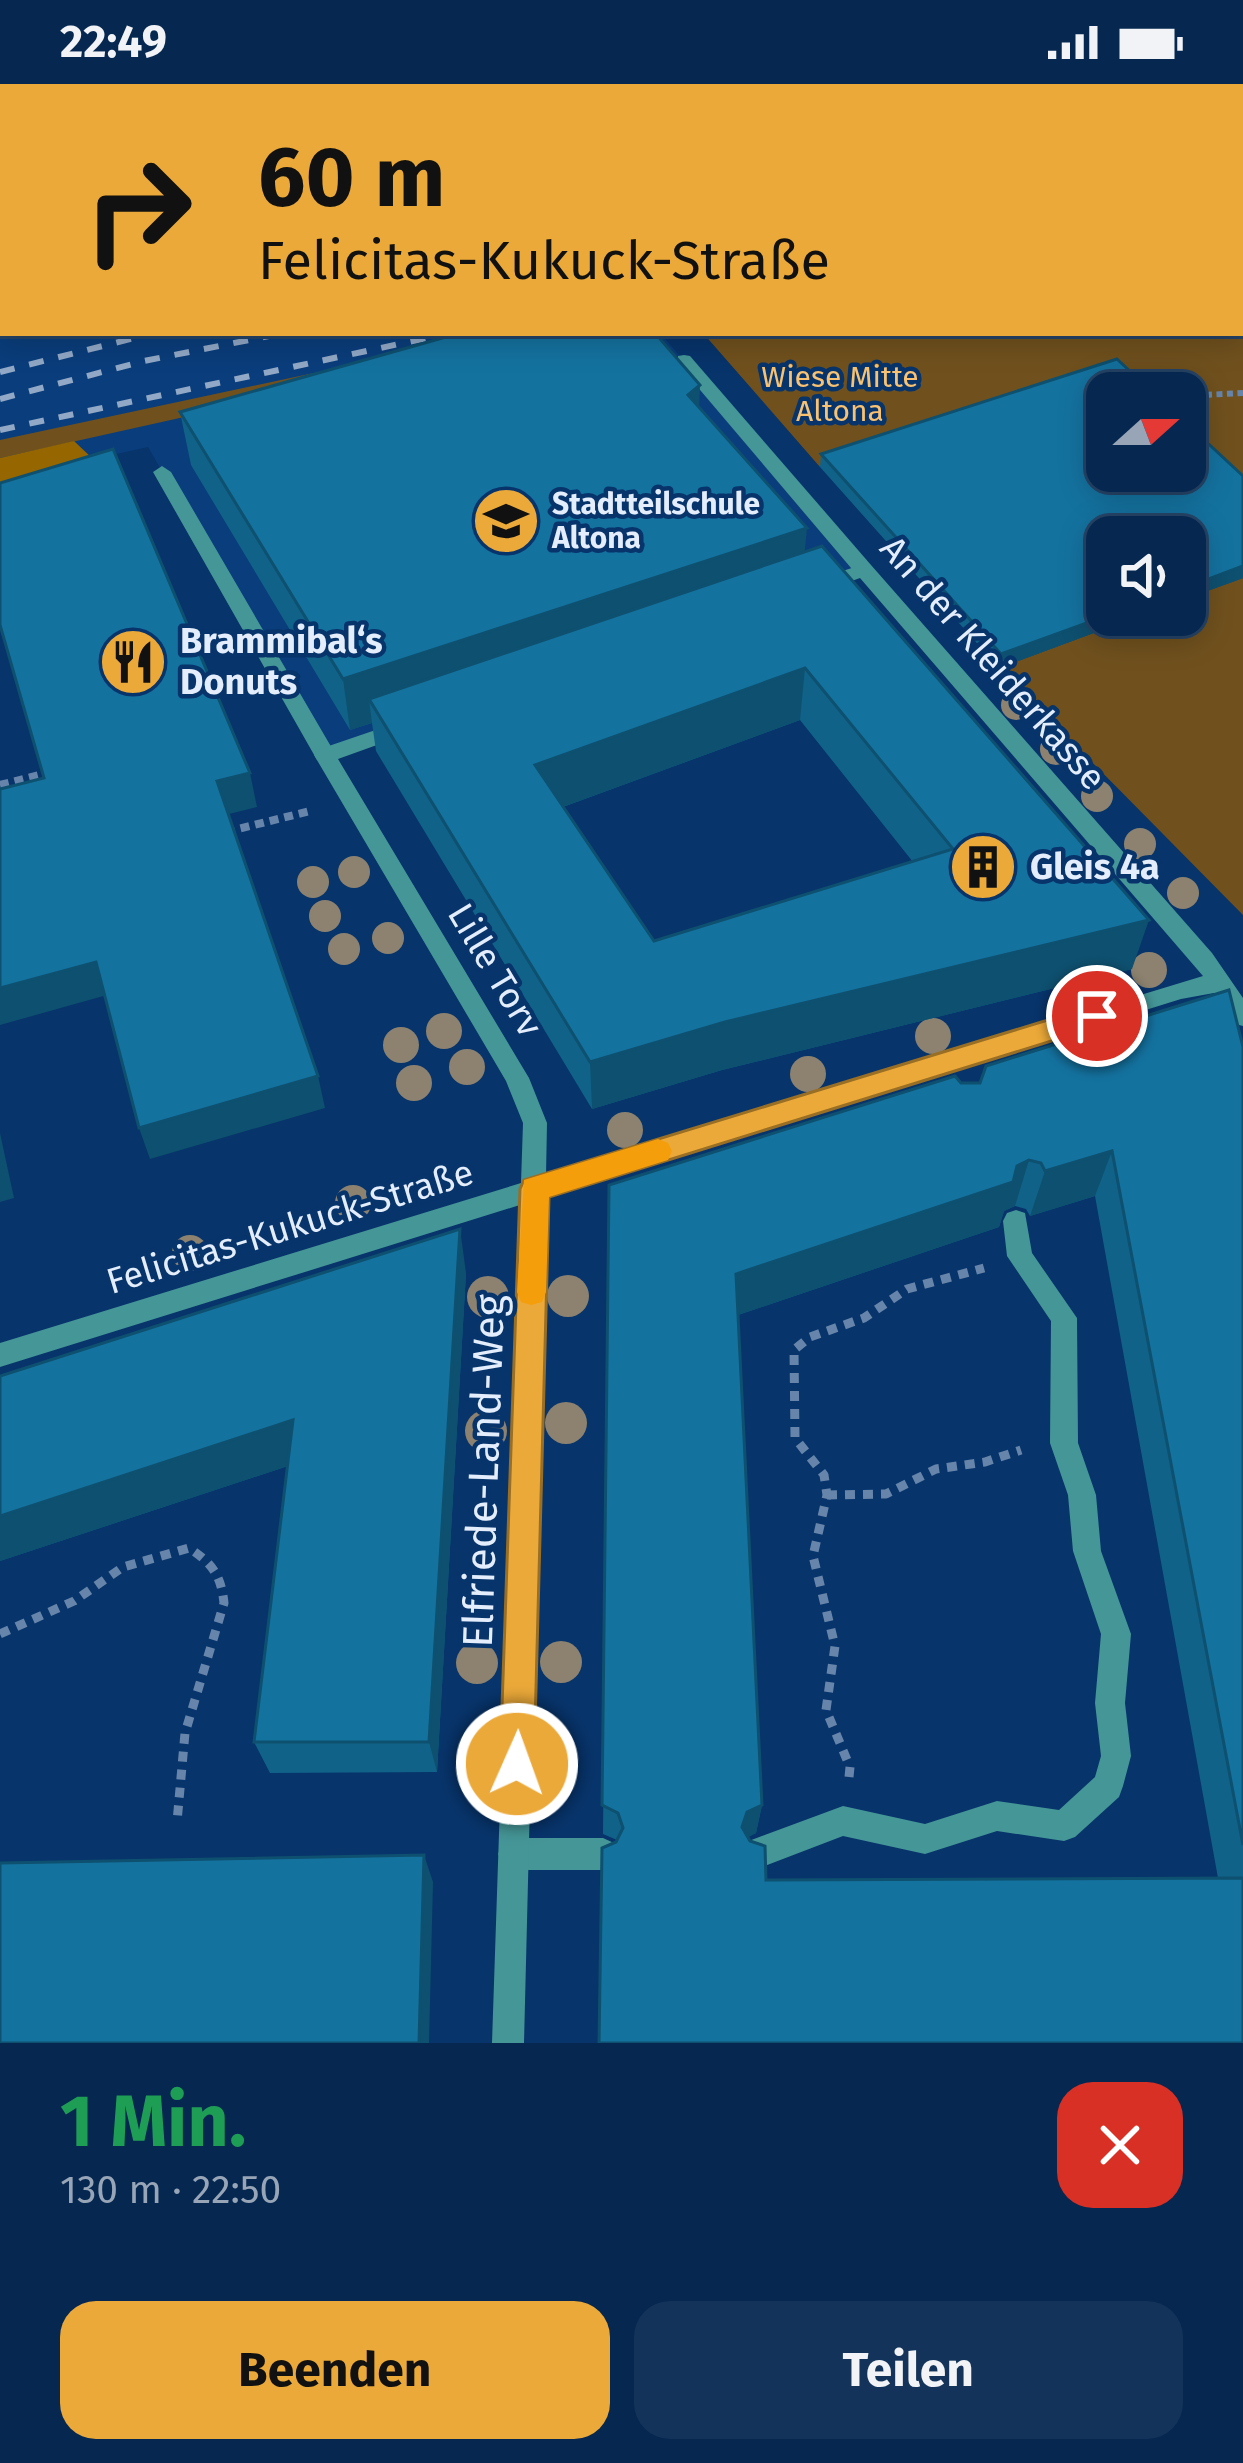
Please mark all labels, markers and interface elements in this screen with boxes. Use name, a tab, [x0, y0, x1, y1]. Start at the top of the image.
text: 22:49	[60, 15, 167, 69]
text: 60 m	[258, 127, 445, 228]
icon: right	[60, 132, 216, 288]
text: Felicitas-Kukuck-Straße	[258, 229, 830, 293]
park label: Wiese Mitte Altona	[761, 359, 919, 429]
north arrow	[1086, 372, 1206, 492]
map controls	[1086, 372, 1206, 636]
school or university icon: Stadtteilschule Altona	[471, 486, 541, 556]
place label: Stadtteilschule Altona	[551, 486, 760, 556]
button: sound	[1086, 516, 1206, 636]
street label: An der Kleiderkasse	[871, 527, 1115, 799]
place label: Brammibal‘s Donuts	[180, 619, 383, 704]
restaurant icon: Brammibal‘s Donuts	[98, 627, 168, 697]
building icon: Gleis 4a	[948, 832, 1018, 902]
place label: Gleis 4a	[1030, 845, 1160, 889]
street label: Lille Torv	[438, 895, 552, 1045]
pin	[1046, 965, 1148, 1067]
icon: arrive	[1064, 983, 1130, 1049]
street label: Felicitas-Kukuck-Straße	[101, 1150, 479, 1304]
street label: Elfriede-Land-Weg	[453, 1293, 515, 1648]
position arrow	[454, 1701, 580, 1827]
text: 1 Min.	[60, 2079, 246, 2165]
button: close	[1057, 2082, 1183, 2208]
text: 130 m · 22:50	[60, 2167, 281, 2213]
button: Beenden	[60, 2301, 610, 2439]
button: Teilen	[634, 2301, 1183, 2439]

